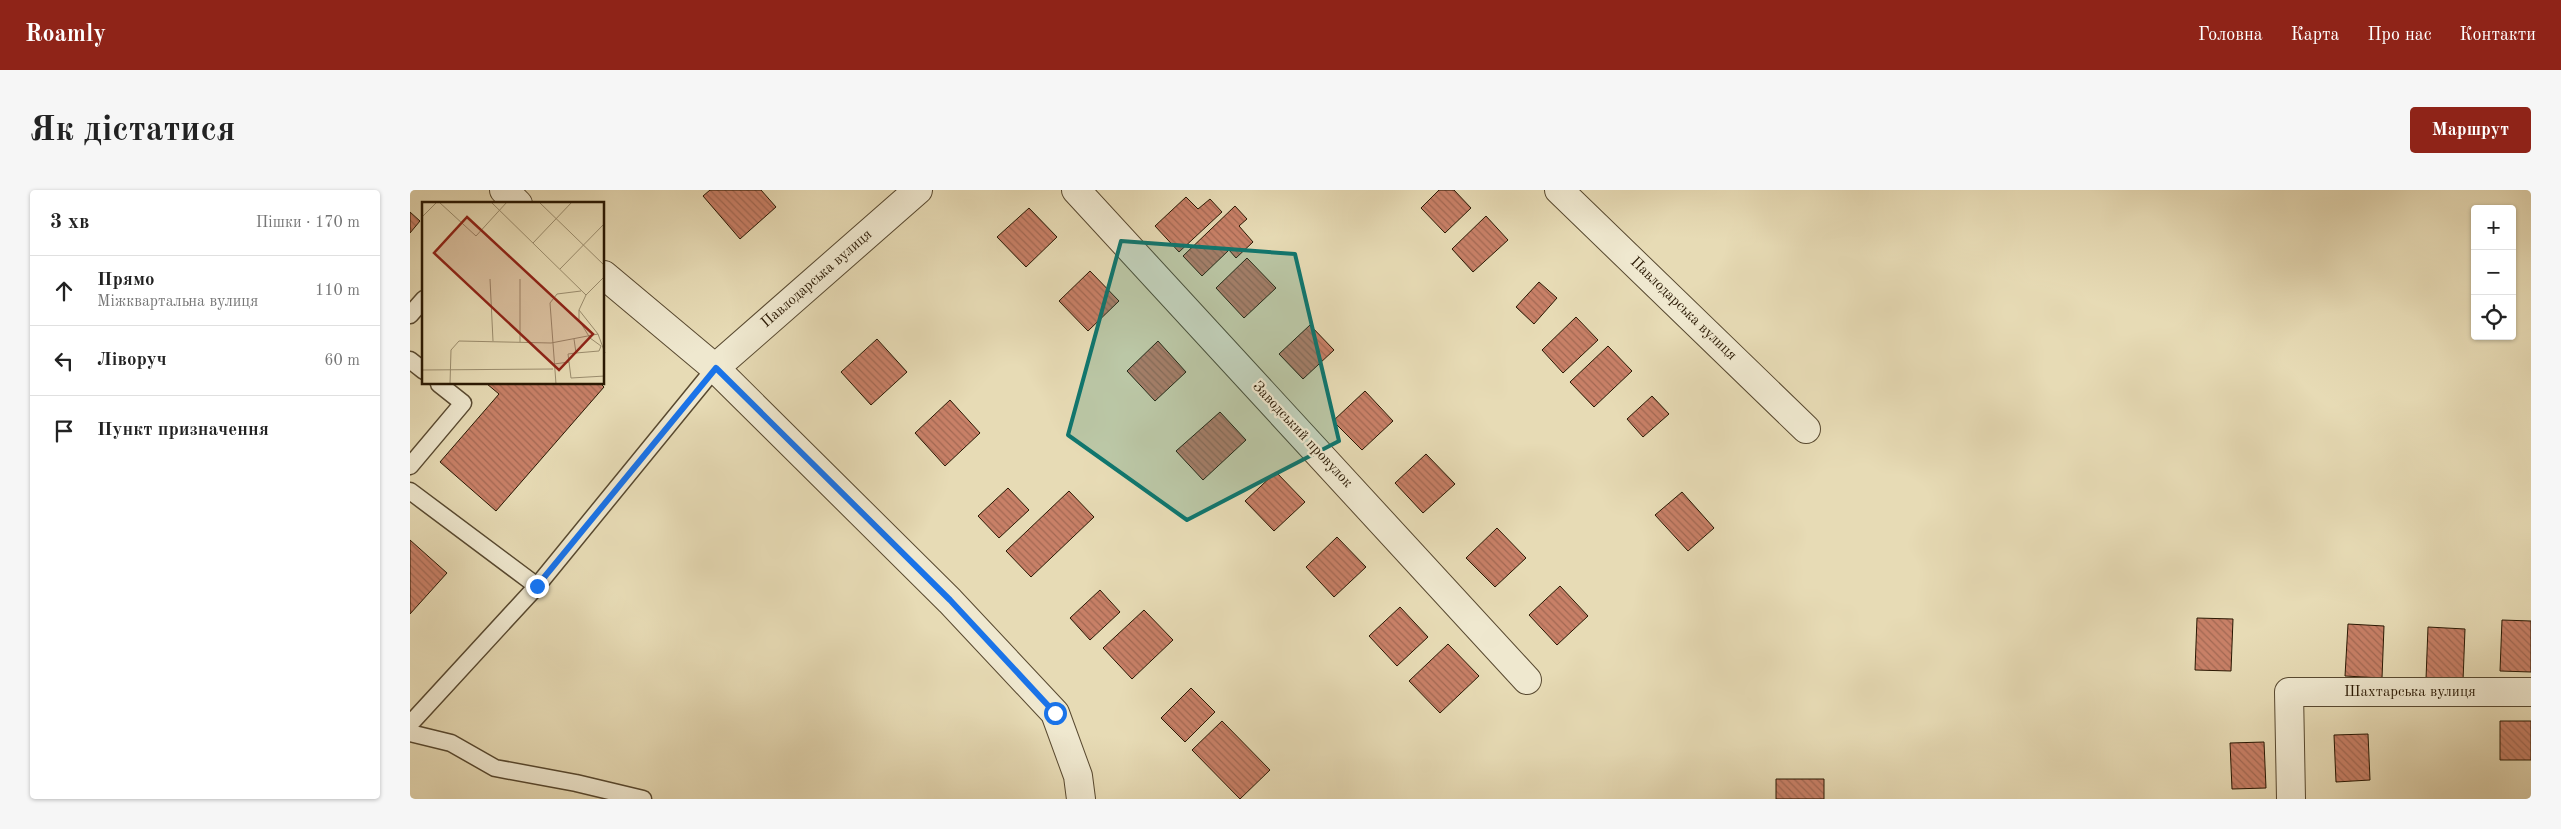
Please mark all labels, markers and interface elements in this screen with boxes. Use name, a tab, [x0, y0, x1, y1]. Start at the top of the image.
text: Roamly	[25, 23, 106, 47]
text: Головна	[2198, 26, 2263, 44]
text: Карта	[2291, 26, 2339, 44]
text: Про нас	[2367, 26, 2432, 44]
text: Контакти	[2460, 26, 2536, 44]
button: Маршрут	[2410, 107, 2531, 153]
text: Як дістатися	[30, 113, 235, 148]
inset map	[422, 202, 605, 385]
map controls	[2471, 205, 2516, 340]
button: +	[2471, 205, 2516, 250]
text: 3 хв	[50, 212, 89, 233]
text: Пішки · 170 m	[256, 215, 360, 231]
street label: Павлодарська вулиця	[759, 227, 875, 331]
button: −	[2471, 250, 2516, 295]
street label: Павлодарська вулиця	[1627, 254, 1739, 364]
text: Прямо	[97, 271, 155, 290]
icon: ahead	[50, 277, 78, 305]
text: 110 m	[315, 283, 360, 299]
text: Міжквартальна вулиця	[97, 294, 258, 310]
button: locate	[2471, 295, 2516, 340]
icon: left	[50, 347, 78, 375]
text: Ліворуч	[97, 351, 167, 370]
text: 60 m	[324, 353, 360, 369]
street label: Заводський провулок	[1249, 379, 1355, 491]
icon: arrive	[50, 417, 78, 445]
text: Пункт призначення	[97, 421, 269, 440]
route end	[526, 575, 549, 598]
street label: Шахтарська вулиця	[2344, 685, 2476, 700]
route start	[1044, 702, 1067, 725]

